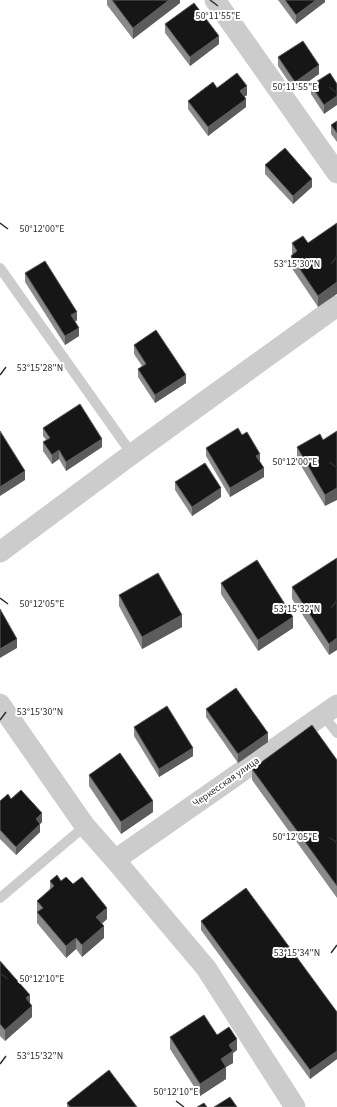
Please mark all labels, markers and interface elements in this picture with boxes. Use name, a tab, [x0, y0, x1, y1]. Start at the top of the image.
text: 50°11'55"E	[195, 9, 241, 23]
text: 50°11'55"E	[272, 80, 318, 94]
text: 50°12'00"E	[19, 222, 65, 236]
text: 53°15'30"N	[274, 257, 320, 271]
text: 53°15'28"N	[17, 361, 63, 375]
text: 50°12'00"E	[272, 455, 318, 469]
text: 50°12'05"E	[19, 597, 65, 611]
text: 53°15'32"N	[274, 602, 320, 616]
text: 53°15'30"N	[17, 705, 63, 719]
street label: Черкесская улица	[190, 754, 262, 810]
text: 50°12'05"E	[272, 830, 318, 844]
text: 53°15'34"N	[274, 946, 320, 960]
text: 50°12'10"E	[19, 972, 65, 986]
text: 53°15'32"N	[17, 1049, 63, 1063]
text: 50°12'10"E	[153, 1085, 199, 1099]

